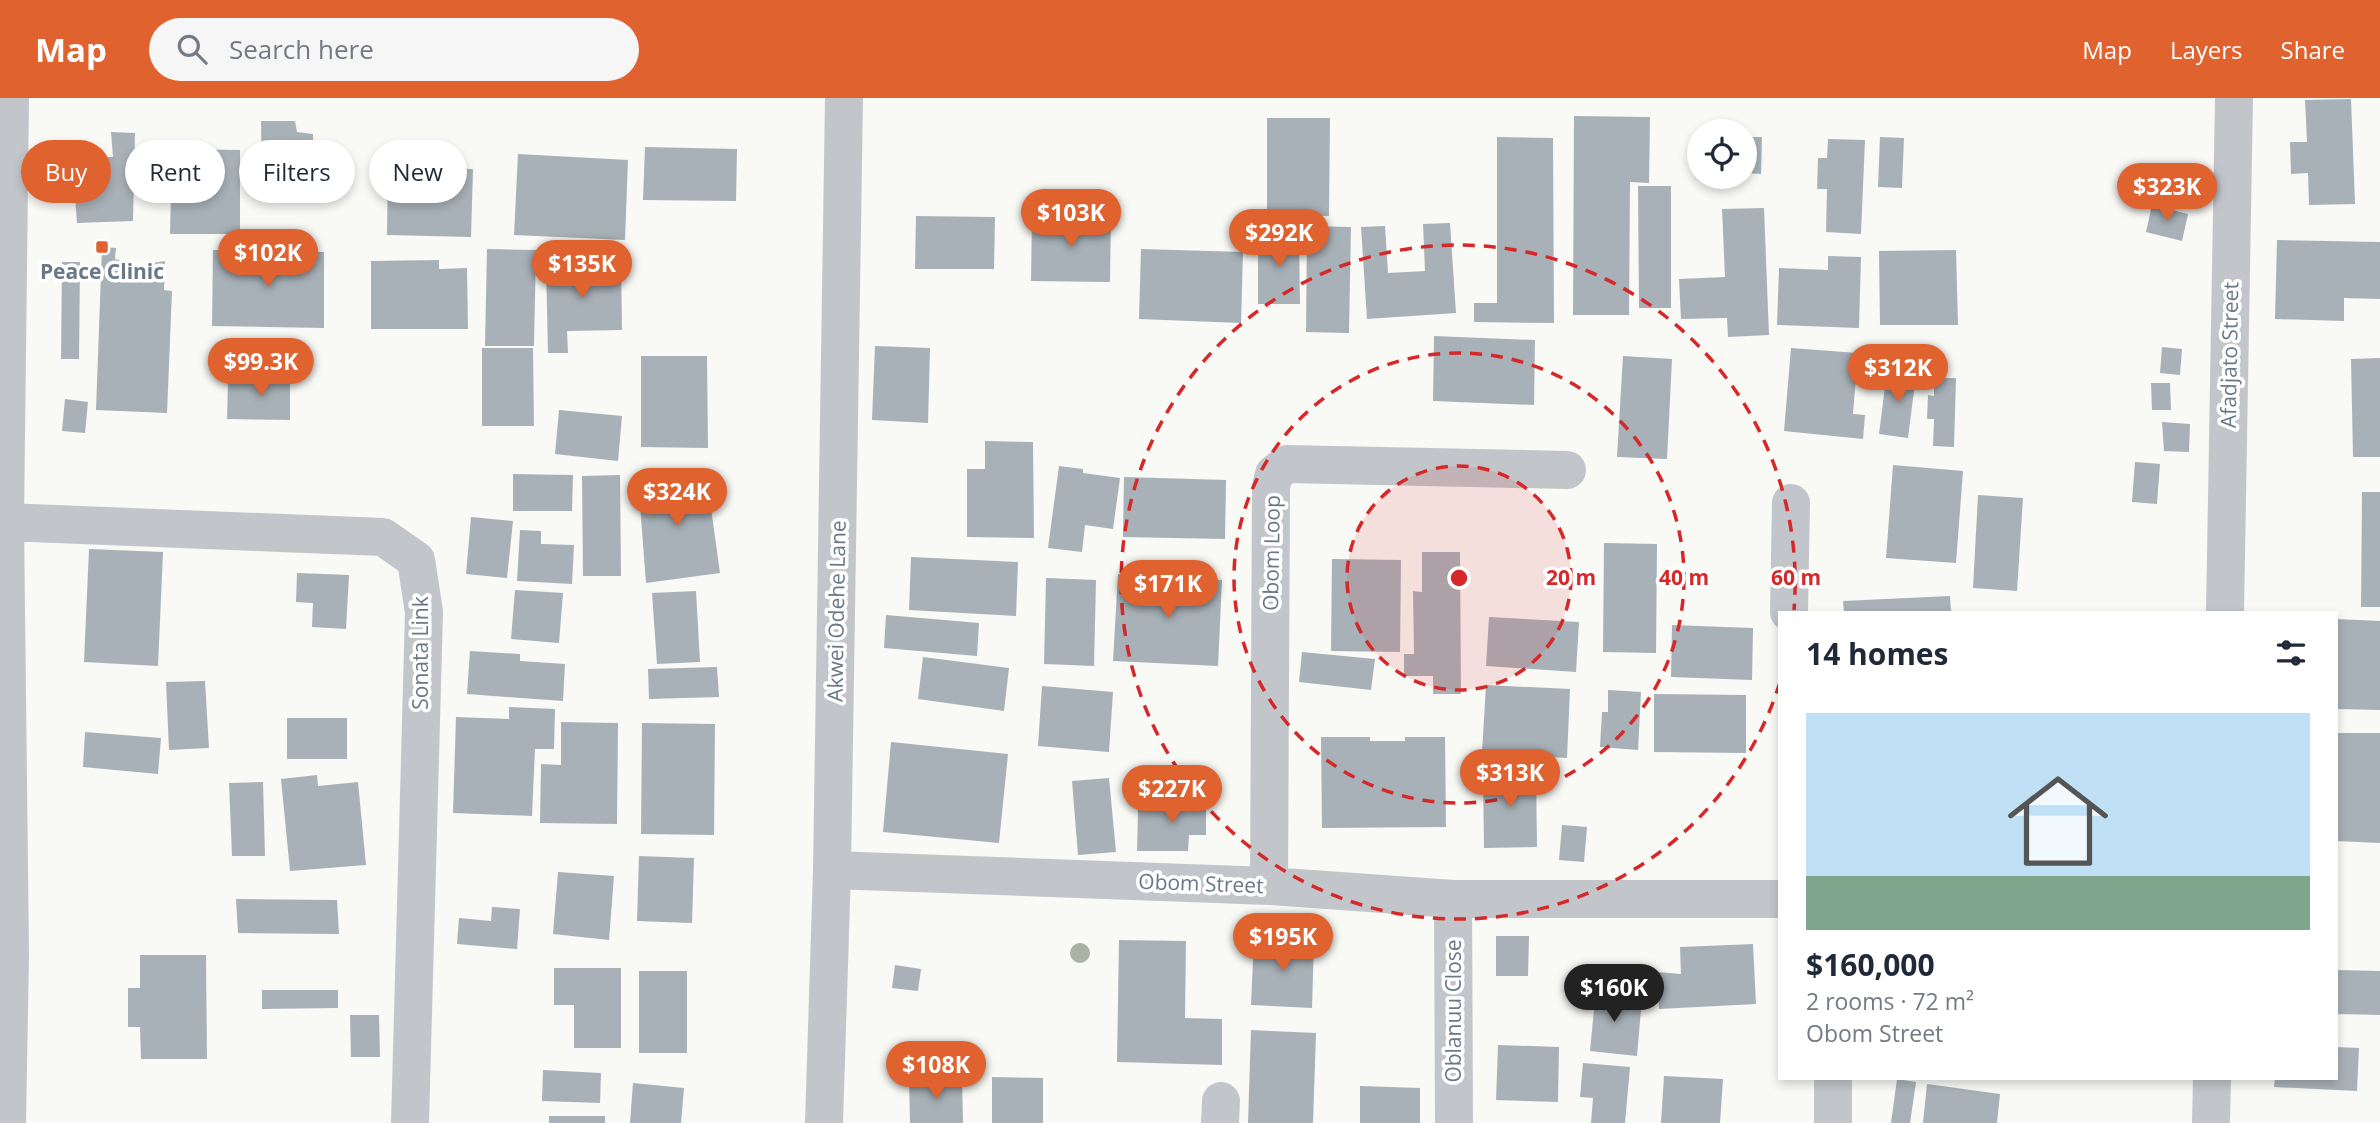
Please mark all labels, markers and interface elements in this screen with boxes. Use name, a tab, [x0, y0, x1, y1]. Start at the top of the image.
search box	[149, 18, 639, 81]
text: Map	[35, 27, 107, 72]
icon: search	[173, 30, 211, 68]
text: Search here	[229, 31, 374, 67]
text: Map	[2082, 33, 2132, 66]
text: Layers	[2170, 33, 2243, 66]
text: Share	[2281, 33, 2345, 66]
map controls	[1687, 119, 1757, 189]
button: locate	[1687, 119, 1757, 189]
chip: Buy	[21, 140, 111, 203]
chip: Rent	[125, 140, 225, 203]
chip: Filters	[239, 140, 355, 203]
chip: New	[369, 140, 467, 203]
pin: $323K	[2118, 164, 2216, 223]
text: $323K	[2133, 170, 2201, 202]
pin: $103K	[1022, 190, 1120, 249]
text: $103K	[1037, 196, 1105, 228]
pin: $292K	[1230, 209, 1328, 269]
text: $292K	[1245, 216, 1313, 248]
pin: $102K	[219, 230, 317, 289]
text: $102K	[234, 236, 302, 268]
marker: Peace Clinic	[94, 239, 110, 255]
pin: $135K	[533, 240, 631, 300]
text: $135K	[548, 247, 616, 279]
place label: Peace Clinic	[40, 257, 164, 285]
street label: Afadjato Street	[2214, 282, 2244, 428]
pin: $99.3K	[204, 338, 318, 398]
pin: $312K	[1849, 344, 1947, 404]
text: $99.3K	[224, 345, 298, 377]
text: $312K	[1864, 351, 1932, 383]
pin: $324K	[628, 468, 726, 528]
text: $324K	[643, 475, 711, 507]
street label: Obom Loop	[1256, 495, 1286, 611]
street label: Akwei Odehe Lane	[820, 520, 852, 702]
pin: $171K	[1119, 560, 1217, 620]
text: 20 m	[1546, 563, 1596, 591]
text: 40 m	[1659, 563, 1709, 591]
text: 60 m	[1771, 563, 1821, 591]
centre of rings	[1447, 566, 1471, 590]
text: $171K	[1134, 567, 1202, 599]
street label: Sonata Link	[406, 596, 434, 710]
text: 14 homes	[1806, 633, 1949, 674]
icon: filters	[2272, 634, 2310, 672]
pin: $313K	[1461, 750, 1559, 809]
text: $313K	[1476, 756, 1544, 788]
icon: home	[1995, 758, 2121, 884]
pin: $227K	[1123, 766, 1221, 825]
text: $227K	[1138, 772, 1206, 804]
street label: Obom Street	[1138, 867, 1264, 899]
pin: $195K	[1234, 914, 1332, 973]
text: $195K	[1249, 920, 1317, 952]
street label: Oblanuu Close	[1439, 939, 1467, 1083]
text: $160,000	[1806, 944, 1935, 985]
pin: $160K	[1565, 964, 1663, 1024]
text: $160K	[1580, 971, 1648, 1003]
text: 2 rooms · 72 m²	[1806, 985, 1974, 1017]
text: Obom Street	[1806, 1017, 1943, 1049]
pin: $108K	[887, 1042, 985, 1101]
text: $108K	[902, 1048, 970, 1080]

